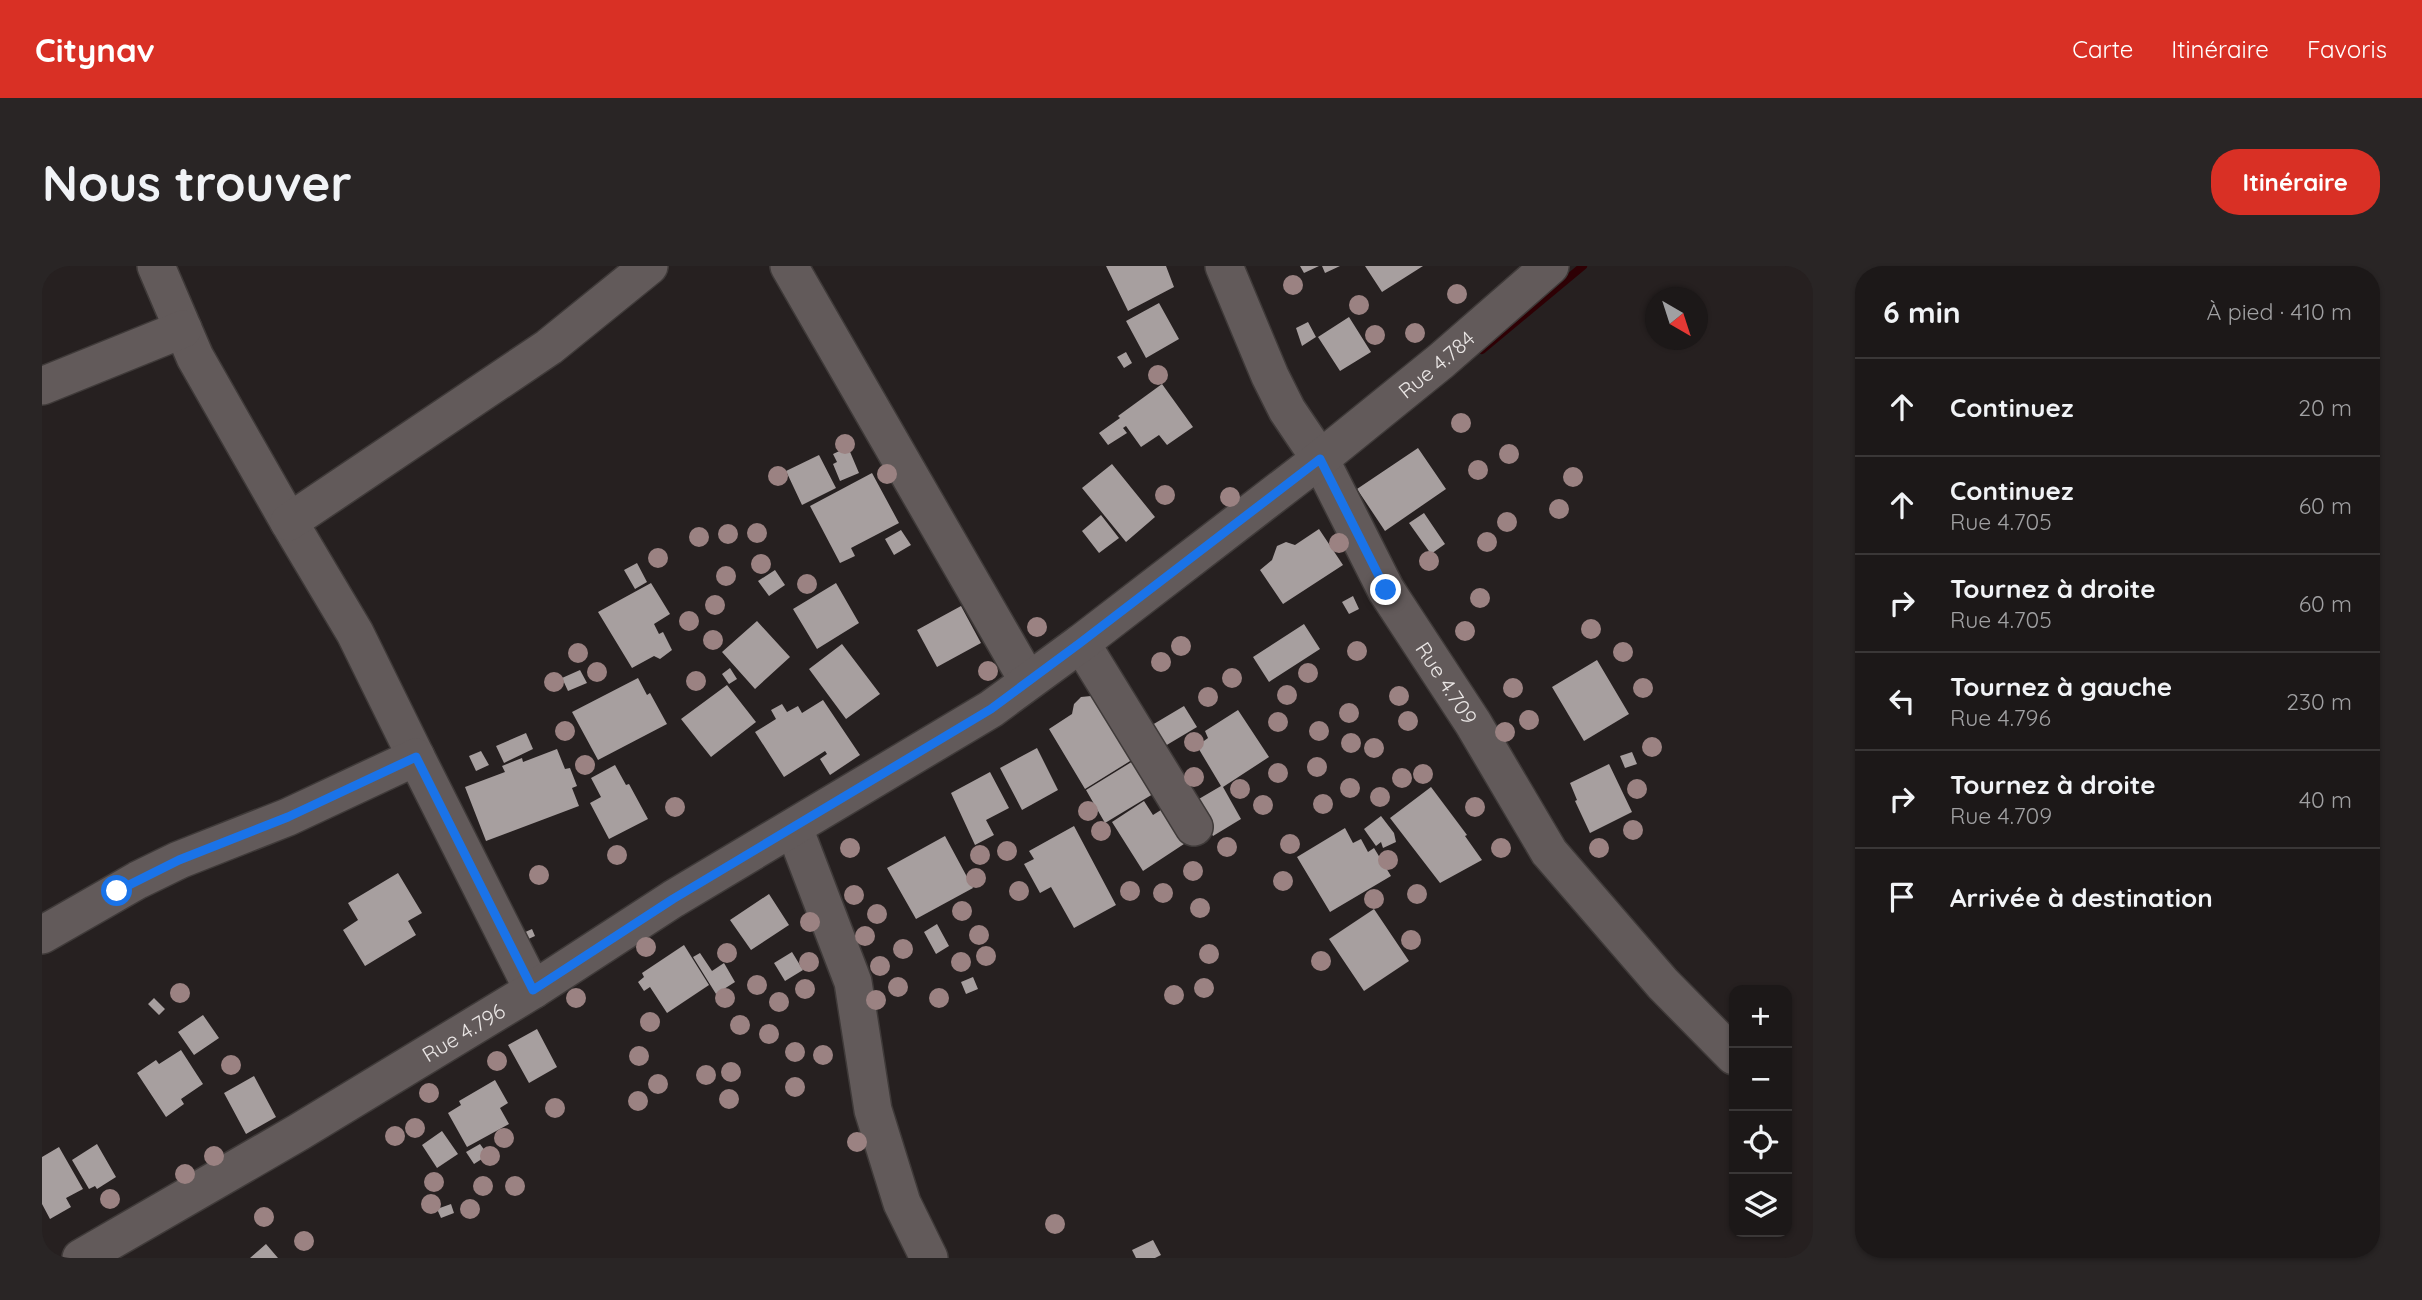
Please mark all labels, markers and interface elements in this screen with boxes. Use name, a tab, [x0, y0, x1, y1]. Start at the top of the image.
text: Citynav	[35, 29, 155, 70]
text: Carte	[2072, 34, 2133, 64]
text: Itinéraire	[2171, 34, 2269, 64]
text: Favoris	[2307, 34, 2387, 64]
button: Itinéraire	[2211, 149, 2380, 215]
text: Nous trouver	[42, 152, 352, 213]
north arrow	[1645, 287, 1708, 350]
text: 6 min	[1883, 293, 1961, 331]
text: À pied · 410 m	[2207, 297, 2352, 326]
street label: Rue 4.784	[1393, 325, 1480, 404]
icon: ahead	[1883, 388, 1921, 426]
text: Continuez	[1950, 391, 2073, 424]
text: 20 m	[2298, 393, 2352, 422]
text: Continuez	[1950, 474, 2073, 507]
icon: ahead	[1883, 486, 1921, 524]
text: 60 m	[2299, 491, 2352, 520]
text: Rue 4.705	[1950, 507, 2052, 536]
text: Tournez à droite	[1950, 572, 2155, 605]
route end	[1370, 574, 1401, 605]
icon: right	[1883, 584, 1921, 622]
text: 60 m	[2299, 589, 2352, 618]
text: Rue 4.705	[1950, 605, 2052, 634]
street label: Rue 4.709	[1410, 637, 1483, 729]
text: Tournez à gauche	[1950, 670, 2172, 703]
icon: left	[1883, 682, 1921, 720]
text: 230 m	[2286, 687, 2352, 716]
text: Rue 4.796	[1950, 703, 2051, 732]
text: Tournez à droite	[1950, 768, 2155, 801]
icon: right	[1883, 780, 1921, 818]
text: 40 m	[2299, 785, 2352, 814]
text: Rue 4.709	[1950, 801, 2052, 830]
route start	[101, 875, 132, 906]
icon: arrive	[1883, 878, 1921, 916]
text: Arrivée à destination	[1950, 881, 2213, 914]
map controls	[1729, 985, 1792, 1237]
button: +	[1729, 985, 1792, 1048]
street label: Rue 4.796	[417, 997, 509, 1067]
button: −	[1729, 1048, 1792, 1111]
button: locate	[1729, 1111, 1792, 1174]
button: layers	[1729, 1174, 1792, 1237]

